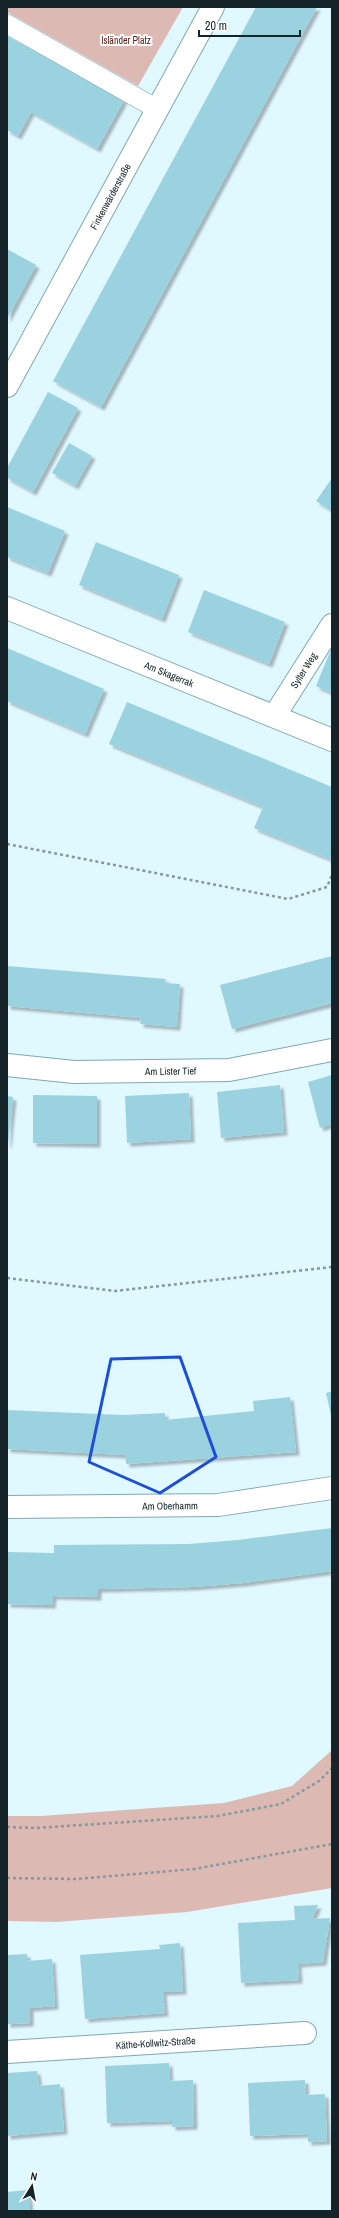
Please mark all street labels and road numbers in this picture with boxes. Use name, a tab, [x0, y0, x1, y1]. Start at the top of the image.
street label: Finkenwärderstraße	[87, 161, 134, 232]
street label: Sylter Weg	[288, 650, 320, 691]
street label: Am Skagerrak	[141, 658, 196, 690]
street label: Am Lister Tief	[144, 1064, 197, 1078]
street label: Am Oberhamm	[141, 1499, 198, 1513]
street label: Käthe-Kollwitz-Straße	[115, 2034, 196, 2052]

